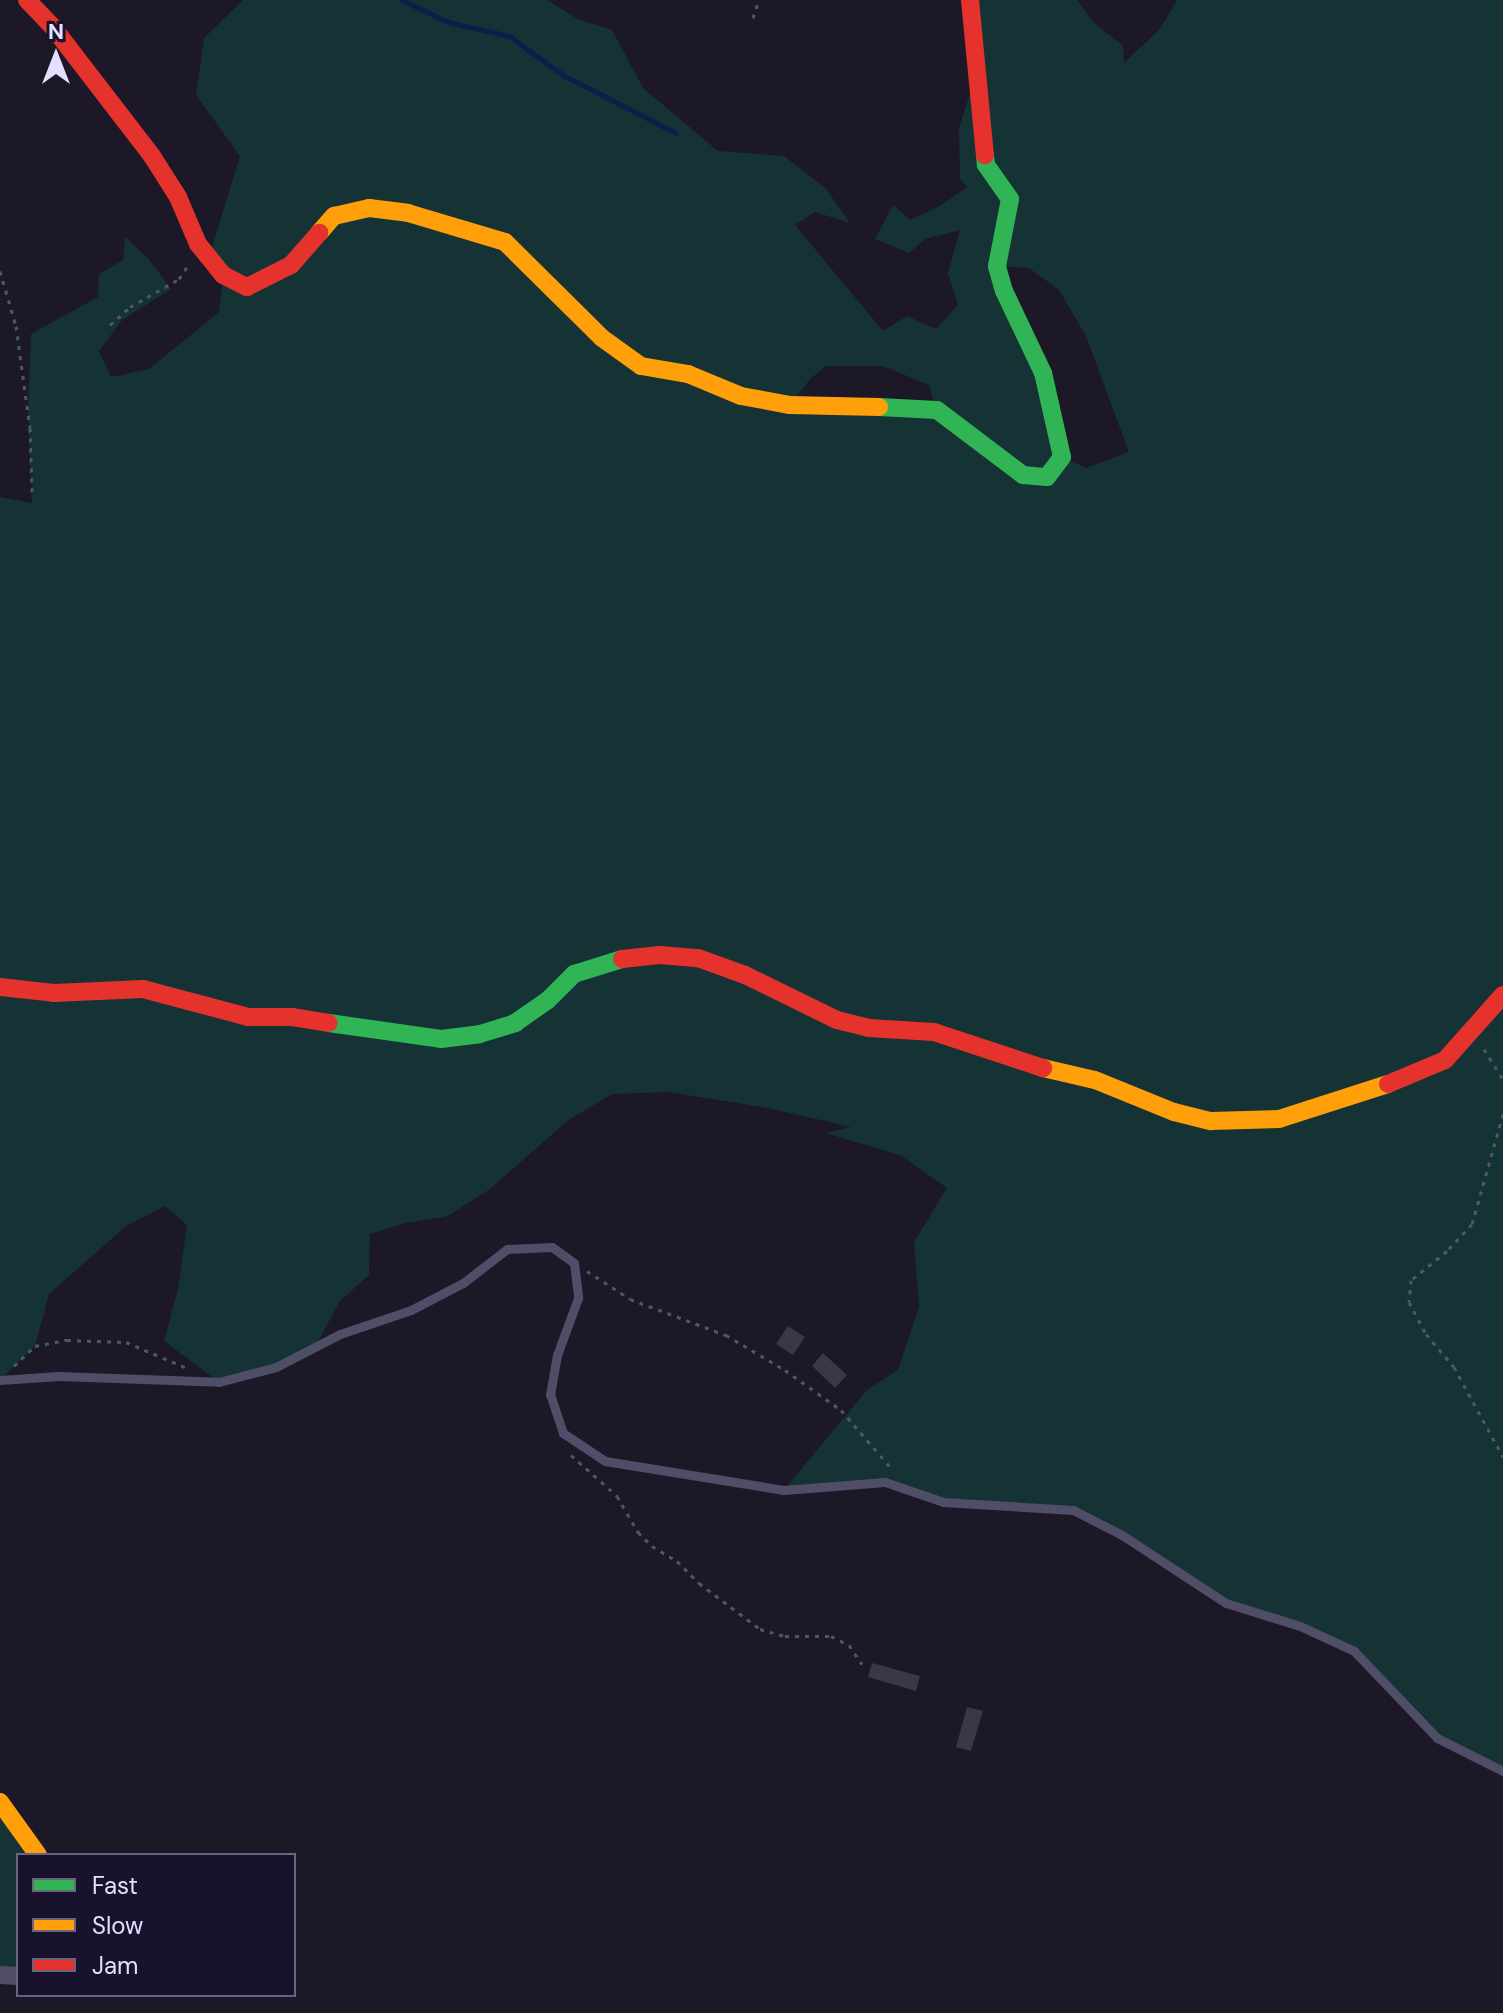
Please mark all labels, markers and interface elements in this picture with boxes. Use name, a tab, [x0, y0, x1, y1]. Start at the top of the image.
north arrow	[16, 16, 96, 96]
text: N	[48, 17, 64, 46]
legend	[16, 1853, 296, 1997]
text: Fast	[92, 1870, 138, 1901]
text: Slow	[92, 1910, 143, 1941]
text: Jam	[92, 1950, 138, 1981]

